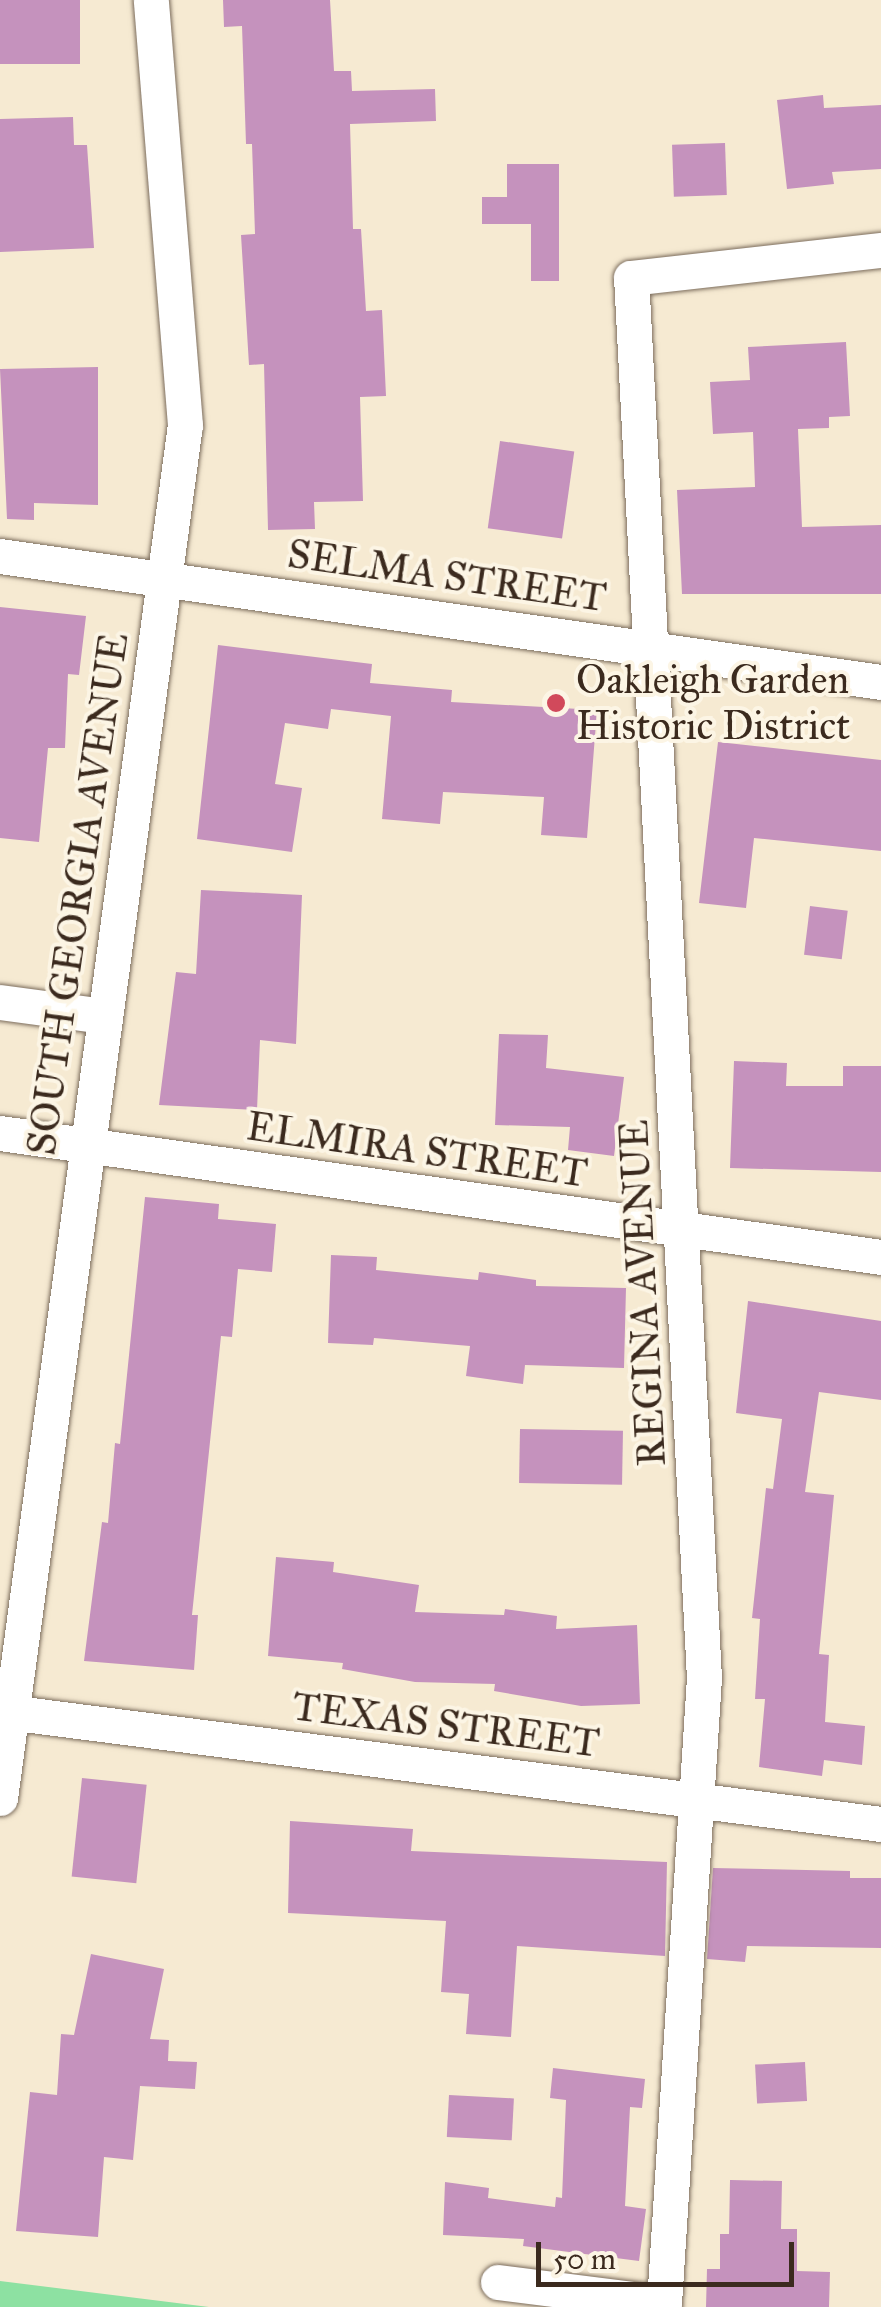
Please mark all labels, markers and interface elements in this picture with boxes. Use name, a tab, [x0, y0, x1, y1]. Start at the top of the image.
street label: SELMA STREET	[285, 530, 609, 622]
street label: SOUTH GEORGIA AVENUE	[18, 630, 138, 1158]
place label: Oakleigh Garden Historic District	[576, 656, 850, 750]
marker: Oakleigh Garden Historic District	[545, 692, 567, 714]
street label: ELMIRA STREET	[244, 1102, 590, 1198]
street label: REGINA AVENUE	[610, 1119, 676, 1467]
street label: TEXAS STREET	[290, 1682, 602, 1768]
scale bar	[541, 2222, 798, 2284]
text: 50 m	[553, 2241, 616, 2277]

